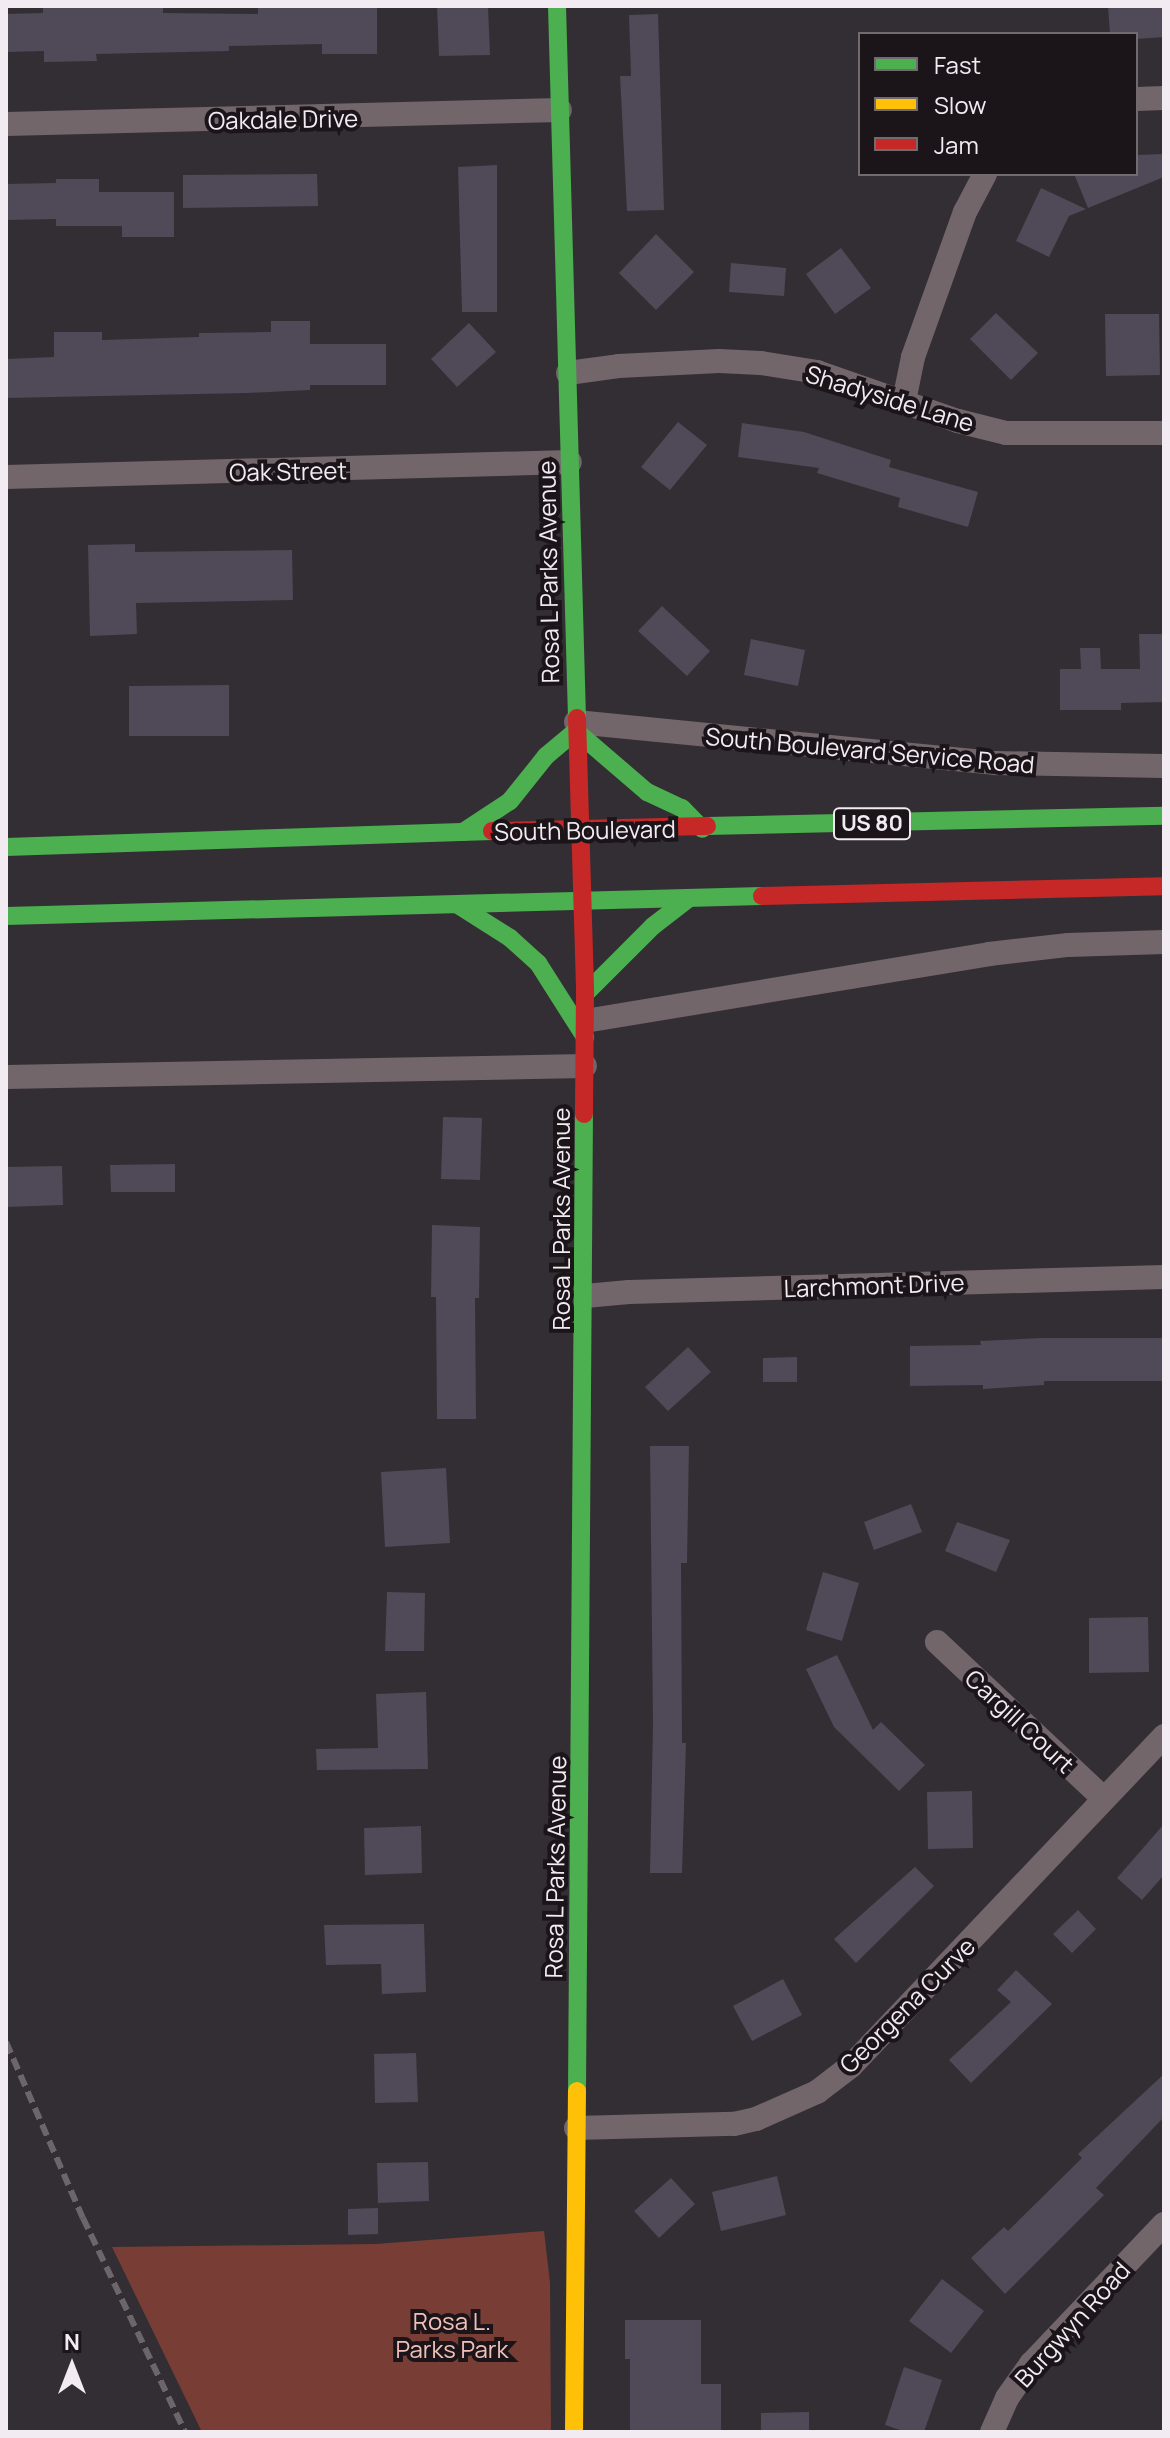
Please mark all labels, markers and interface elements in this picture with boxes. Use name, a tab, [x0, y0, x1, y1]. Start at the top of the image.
legend	[858, 32, 1138, 176]
text: Fast	[934, 48, 981, 81]
text: Slow	[934, 88, 987, 121]
street label: Oakdale Drive	[208, 103, 358, 135]
text: Jam	[934, 128, 979, 161]
street label: Shadyside Lane	[802, 359, 978, 437]
street label: Oak Street	[229, 456, 347, 486]
street label: Rosa L Parks Avenue	[532, 460, 564, 684]
street label: South Boulevard Service Road	[704, 721, 1036, 779]
road number: US 80	[832, 806, 912, 842]
street label: South Boulevard	[494, 814, 676, 846]
street label: Rosa L Parks Avenue	[547, 1107, 575, 1331]
street label: Larchmont Drive	[783, 1267, 965, 1303]
street label: Cargill Court	[960, 1663, 1080, 1779]
street label: Rosa L Parks Avenue	[539, 1755, 571, 1979]
street label: Georgena Curve	[833, 1931, 981, 2079]
street label: Burgwyn Road	[1008, 2256, 1136, 2392]
park label: Rosa L. Parks Park	[396, 2307, 508, 2363]
north arrow	[32, 2326, 112, 2406]
text: N	[64, 2327, 80, 2357]

